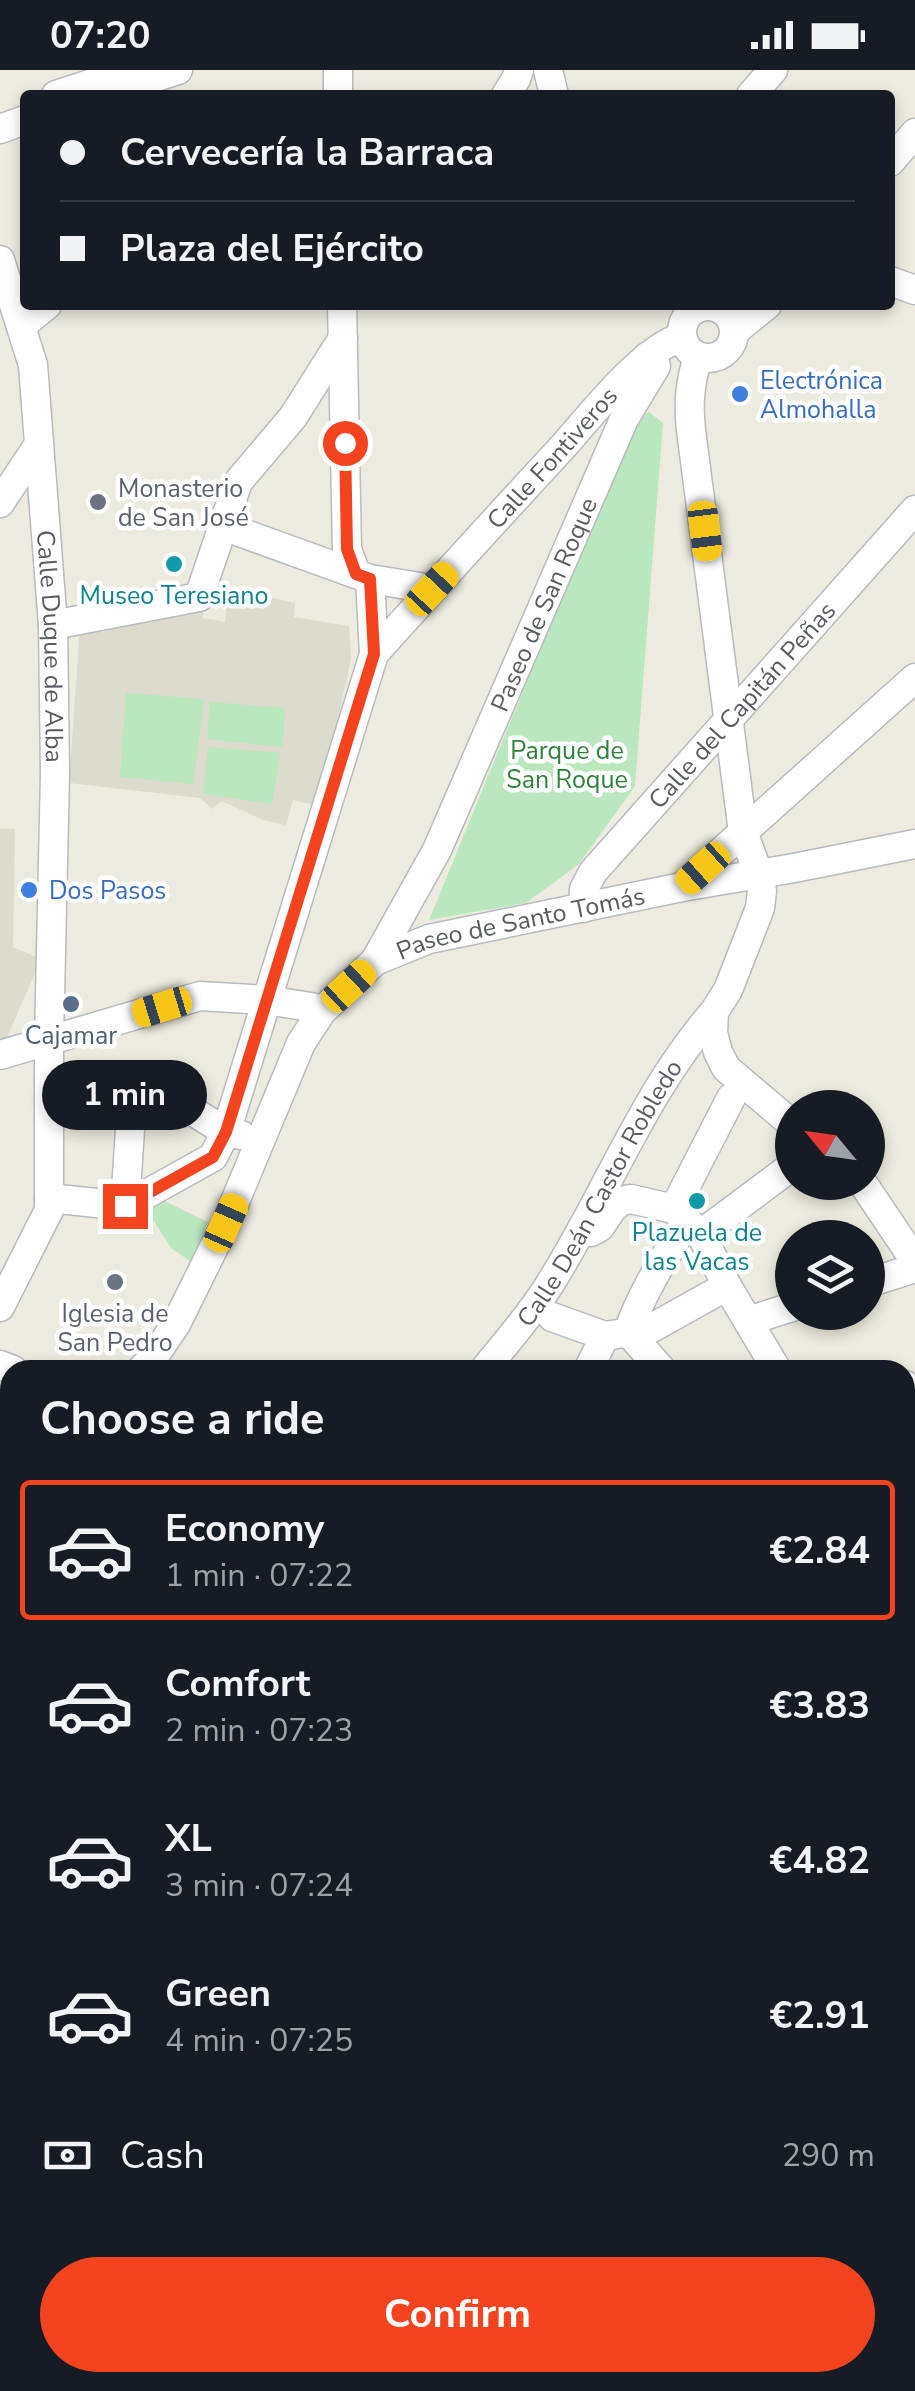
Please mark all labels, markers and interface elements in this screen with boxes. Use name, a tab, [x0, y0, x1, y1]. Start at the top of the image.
text: 07:20	[50, 10, 151, 61]
text: Cervecería la Barraca	[120, 127, 494, 178]
text: Plaza del Ejército	[120, 223, 424, 274]
place label: Electrónica Almohalla	[760, 364, 883, 427]
street label: Calle Fontiveros	[479, 380, 626, 537]
marker: Electrónica Almohalla	[729, 383, 751, 405]
route start	[323, 421, 368, 466]
place label: Monasterio de San José	[118, 472, 249, 535]
marker: Monasterio de San José	[87, 491, 109, 513]
street label: Paseo de San Roque	[483, 492, 606, 717]
car	[686, 499, 724, 563]
street label: Calle Duque de Alba	[28, 529, 71, 763]
marker: Museo Teresiano	[163, 553, 185, 575]
car	[401, 557, 463, 621]
place label: Museo Teresiano	[80, 579, 268, 613]
street label: Calle del Capitán Peñas	[641, 595, 844, 816]
park label: Parque de San Roque	[506, 734, 628, 797]
car	[671, 837, 735, 899]
place label: Dos Pasos	[49, 874, 166, 908]
marker: Dos Pasos	[18, 879, 40, 901]
street label: Paseo de Santo Tomás	[391, 879, 648, 969]
car	[317, 955, 381, 1017]
car	[129, 984, 195, 1030]
marker: Cajamar	[60, 993, 82, 1015]
place label: Cajamar	[25, 1019, 117, 1053]
street label: Calle Deán Castor Robledo	[509, 1053, 691, 1334]
callout: 1 min	[42, 1061, 208, 1131]
text: 1 min	[83, 1073, 166, 1116]
north arrow	[775, 1090, 885, 1200]
map controls	[775, 1090, 885, 1330]
route end	[103, 1184, 148, 1229]
car	[200, 1189, 252, 1257]
marker: Plazuela de las Vacas	[686, 1190, 708, 1212]
place label: Plazuela de las Vacas	[632, 1216, 762, 1279]
button: layers	[775, 1220, 885, 1330]
marker: Iglesia de San Pedro	[104, 1271, 126, 1293]
place label: Iglesia de San Pedro	[57, 1297, 173, 1360]
text: Choose a ride	[40, 1389, 325, 1450]
text: Economy	[165, 1503, 324, 1554]
icon: car	[45, 1505, 135, 1595]
text: €2.84	[769, 1525, 870, 1576]
text: 1 min · 07:22	[165, 1554, 353, 1597]
text: Comfort	[165, 1658, 310, 1709]
icon: car	[45, 1660, 135, 1750]
text: €3.83	[769, 1680, 870, 1731]
text: 2 min · 07:23	[165, 1709, 353, 1752]
text: XL	[165, 1813, 212, 1864]
icon: car	[45, 1815, 135, 1905]
text: €4.82	[769, 1835, 870, 1886]
text: 3 min · 07:24	[165, 1864, 353, 1907]
text: Green	[165, 1968, 271, 2019]
icon: car	[45, 1970, 135, 2060]
text: €2.91	[769, 1990, 870, 2041]
text: 4 min · 07:25	[165, 2019, 353, 2062]
icon: cash	[40, 2128, 95, 2183]
text: Cash	[120, 2130, 205, 2181]
text: 290 m	[782, 2134, 875, 2177]
button: Confirm	[40, 2257, 875, 2372]

